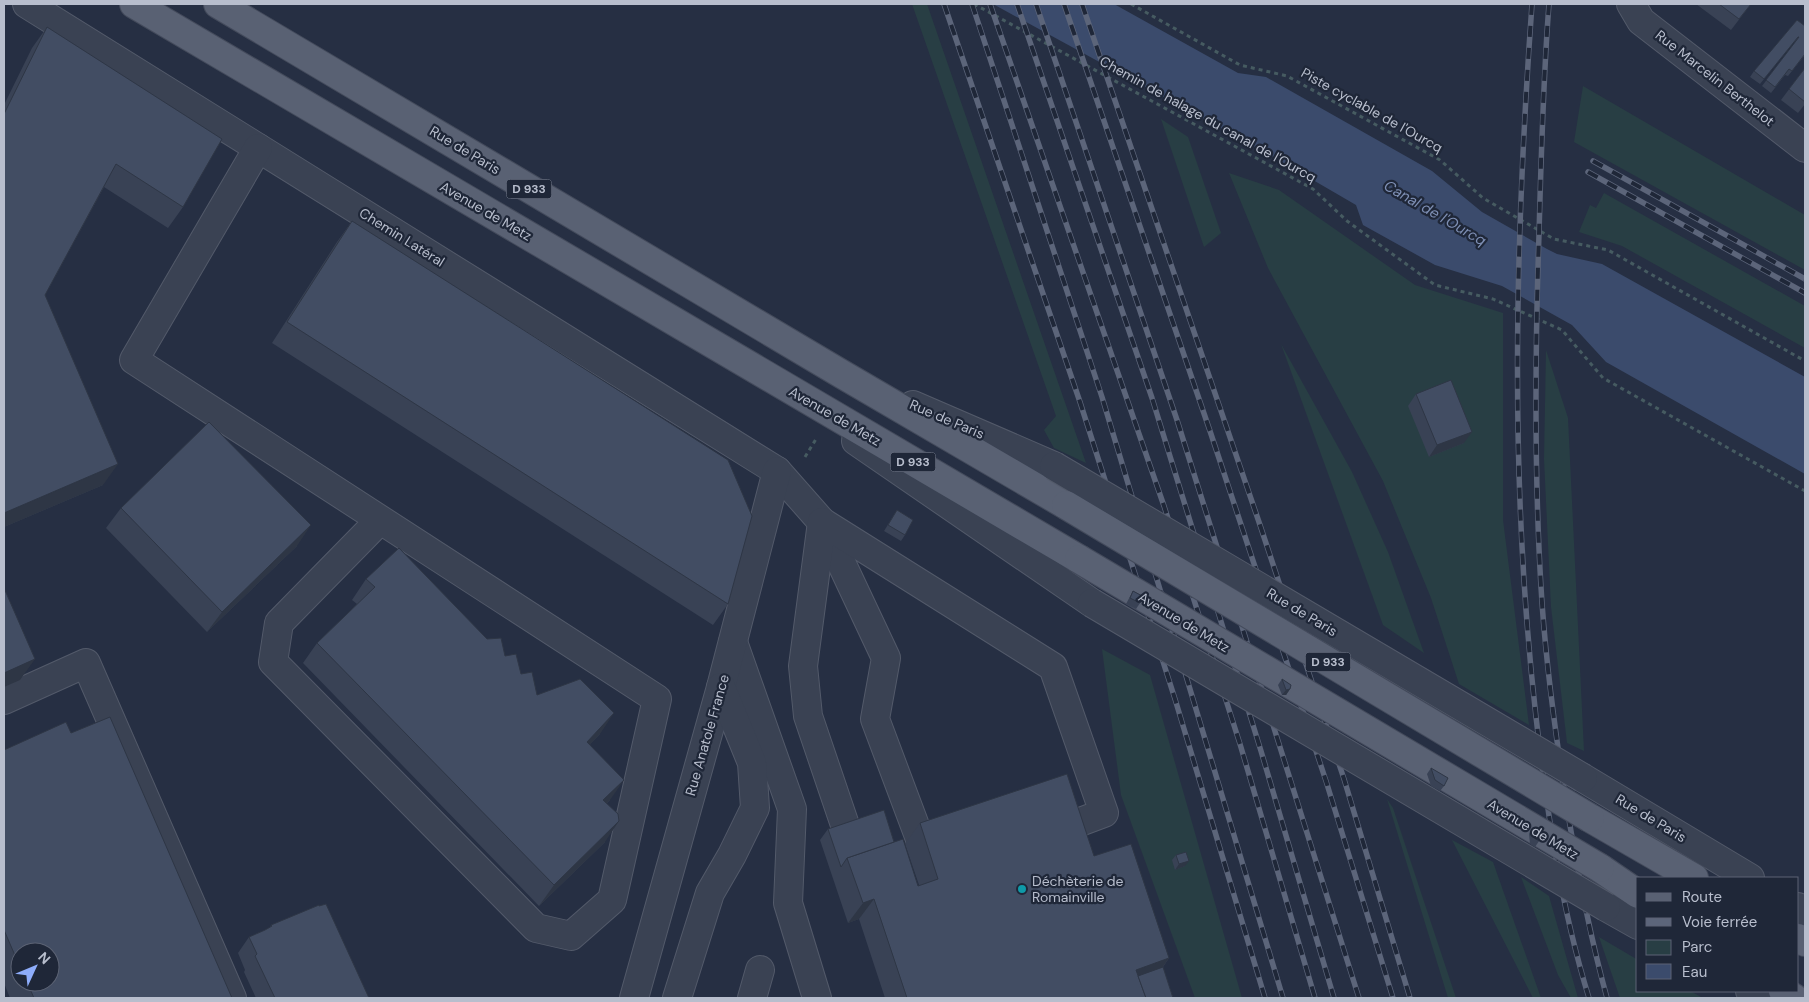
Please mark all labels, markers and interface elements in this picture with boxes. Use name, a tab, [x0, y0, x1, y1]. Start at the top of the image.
street label: Rue Marcelin Berthelot	[1652, 26, 1778, 130]
street label: Chemin de halage du canal de l'Ourcq	[1097, 52, 1319, 186]
street label: Piste cyclable de l'Ourcq	[1298, 64, 1446, 156]
street label: Rue de Paris	[426, 122, 504, 178]
water label: Canal de l'Ourcq	[1380, 176, 1490, 250]
street label: Avenue de Metz	[437, 177, 535, 245]
road number: D 933	[506, 180, 552, 198]
street label: Chemin Latéral	[356, 204, 448, 270]
street label: Avenue de Metz	[786, 382, 884, 450]
street label: Rue de Paris	[907, 395, 987, 443]
road number: D 933	[890, 452, 936, 472]
street label: Rue de Paris	[1263, 584, 1341, 640]
street label: Avenue de Metz	[1135, 588, 1233, 656]
road number: D 933	[1306, 652, 1350, 672]
street label: Rue Anatole France	[681, 672, 733, 798]
street label: Rue de Paris	[1612, 790, 1690, 846]
street label: Avenue de Metz	[1484, 795, 1582, 863]
place label: Déchèterie de Romainville	[1032, 872, 1124, 906]
legend	[1636, 877, 1799, 992]
marker: Déchèterie de Romainville	[1016, 883, 1028, 895]
text: Route	[1682, 887, 1722, 907]
text: Voie ferrée	[1682, 912, 1757, 932]
text: Parc	[1682, 937, 1712, 957]
north arrow	[10, 942, 60, 992]
text: N	[34, 948, 54, 968]
text: Eau	[1682, 962, 1707, 982]

